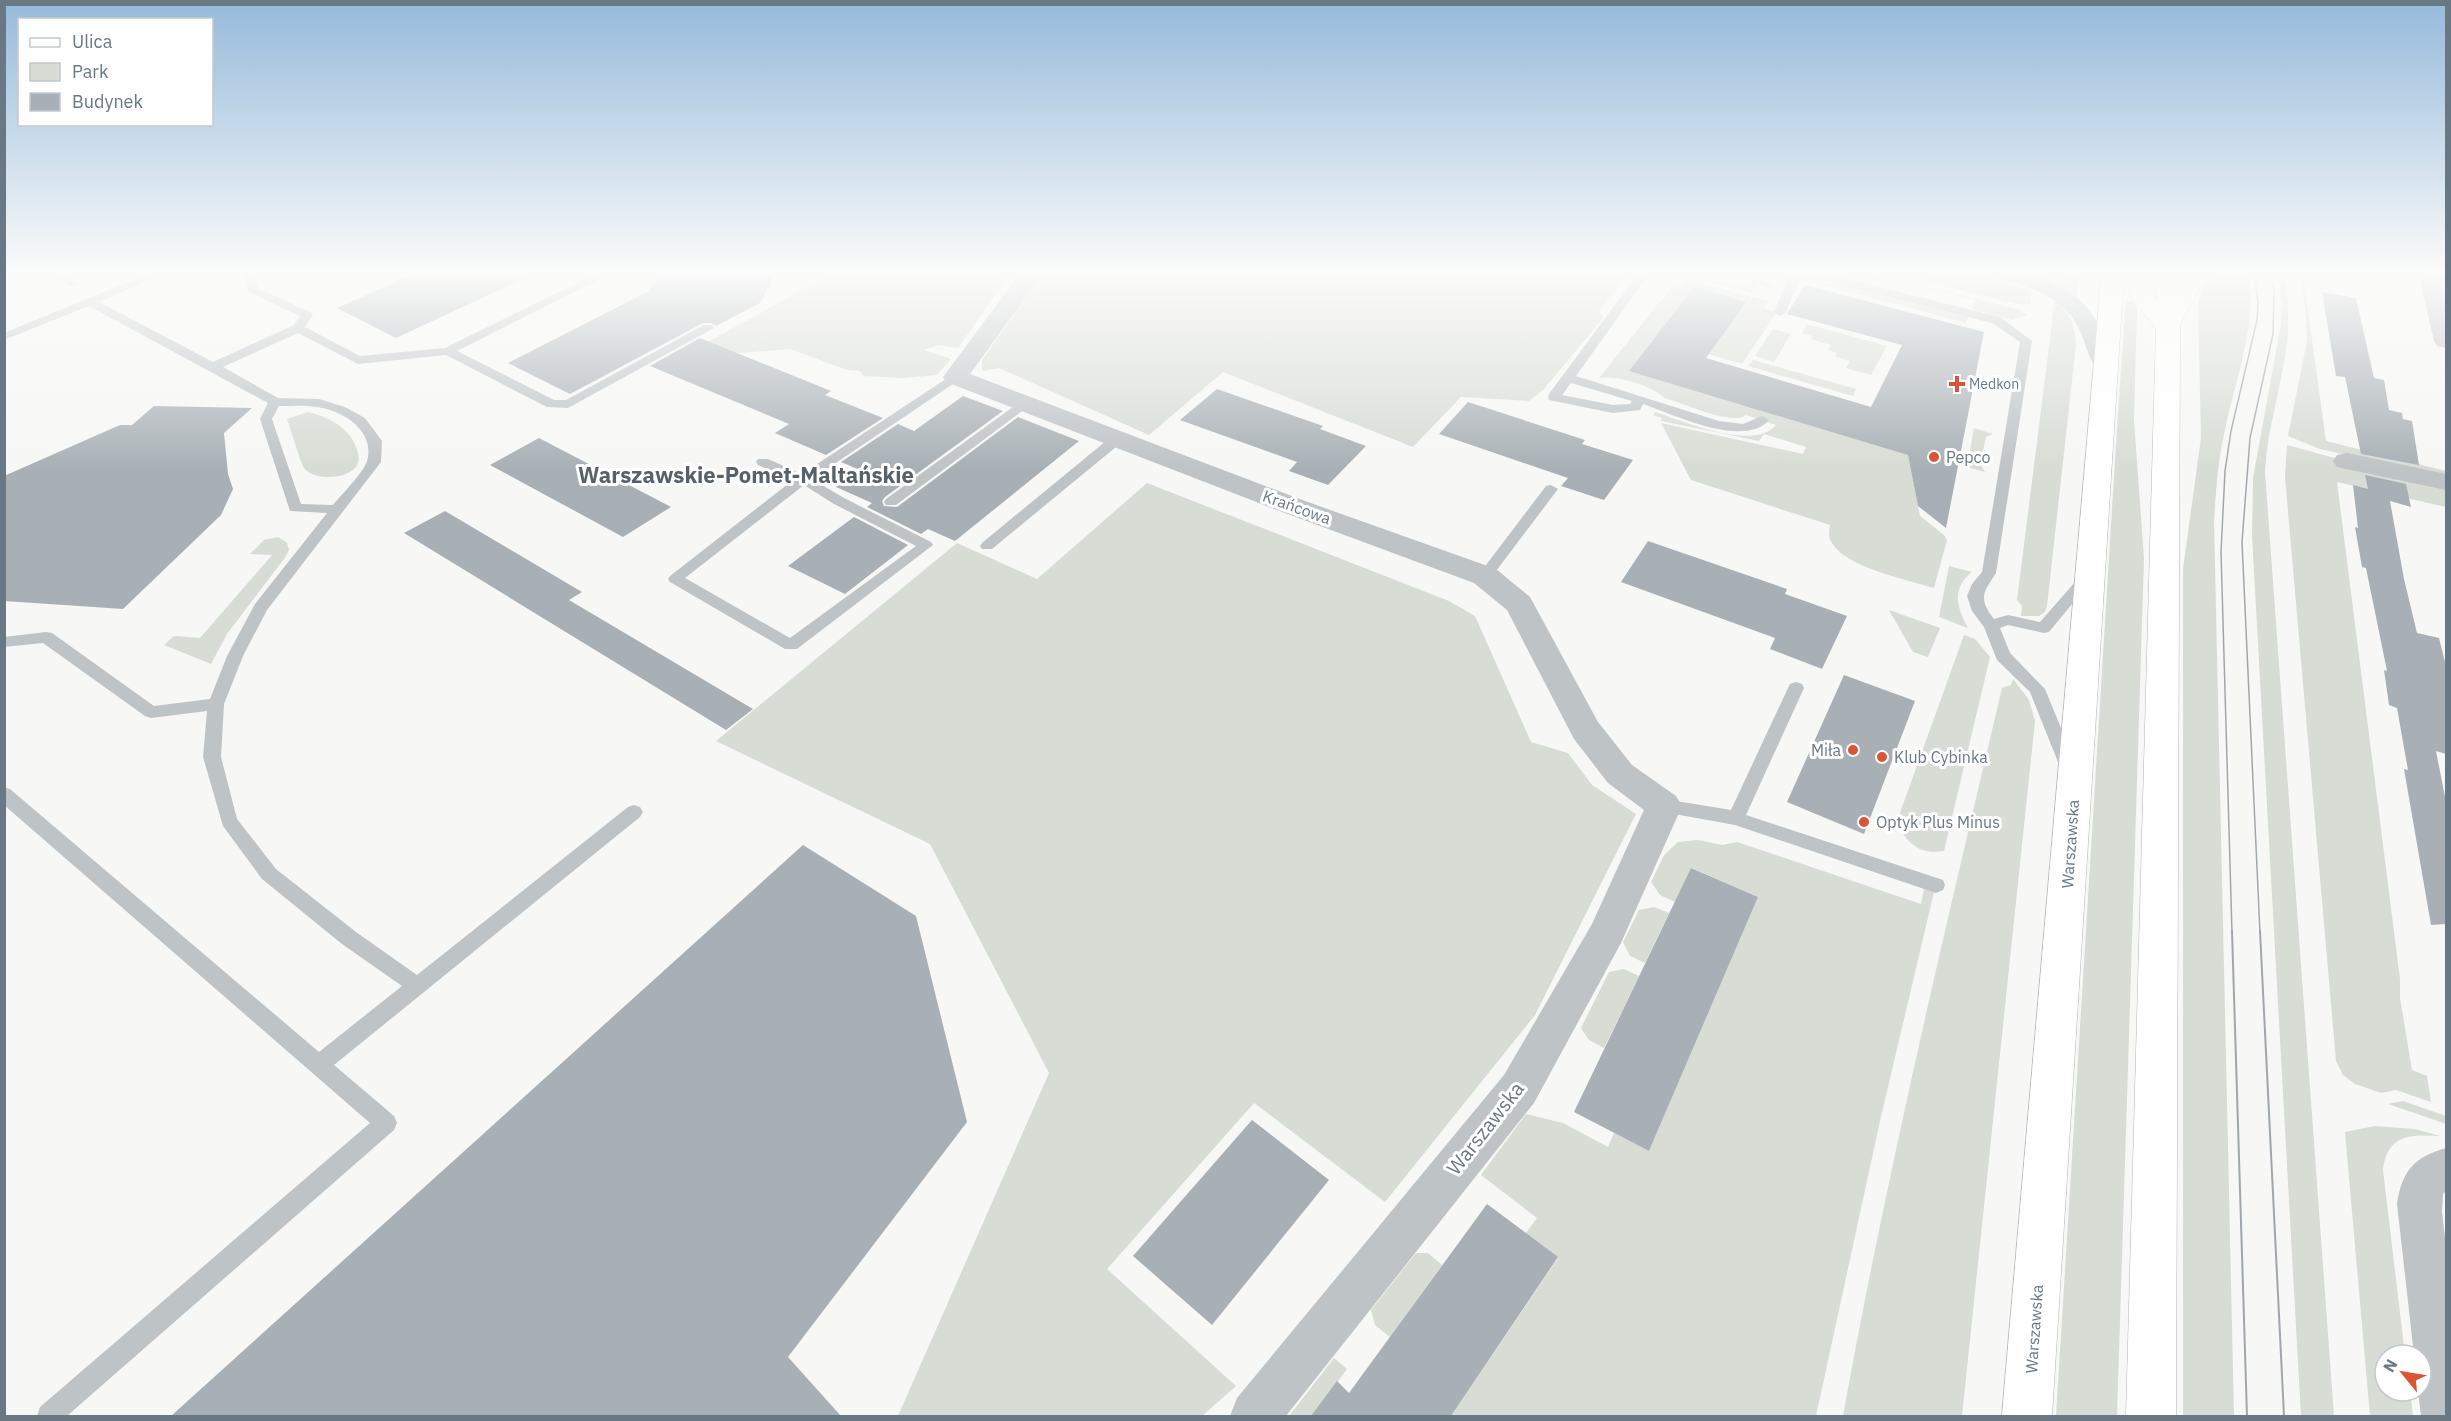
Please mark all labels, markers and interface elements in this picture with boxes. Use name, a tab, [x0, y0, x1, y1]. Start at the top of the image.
legend	[18, 18, 213, 126]
text: Ulica	[72, 30, 113, 53]
text: Park	[72, 60, 109, 83]
text: Budynek	[72, 90, 144, 113]
place label: Medkon	[1969, 375, 2019, 393]
marker: Medkon	[1950, 377, 1964, 391]
place label: Pepco	[1946, 447, 1990, 467]
marker: Pepco	[1927, 450, 1941, 464]
district label: Warszawskie-Pomet-Maltańskie	[578, 460, 914, 489]
street label: Krańcowa	[1260, 485, 1334, 529]
place label: Miła	[1811, 740, 1841, 760]
marker: Miła	[1846, 743, 1860, 757]
place label: Klub Cybinka	[1894, 747, 1988, 767]
marker: Klub Cybinka	[1875, 750, 1889, 764]
street label: Warszawska	[2057, 798, 2083, 889]
place label: Optyk Plus Minus	[1876, 812, 2000, 832]
marker: Optyk Plus Minus	[1857, 815, 1871, 829]
street label: Warszawska	[1440, 1076, 1530, 1180]
street label: Warszawska	[2021, 1283, 2047, 1374]
north arrow	[2373, 1343, 2433, 1403]
text: N	[2378, 1355, 2402, 1376]

